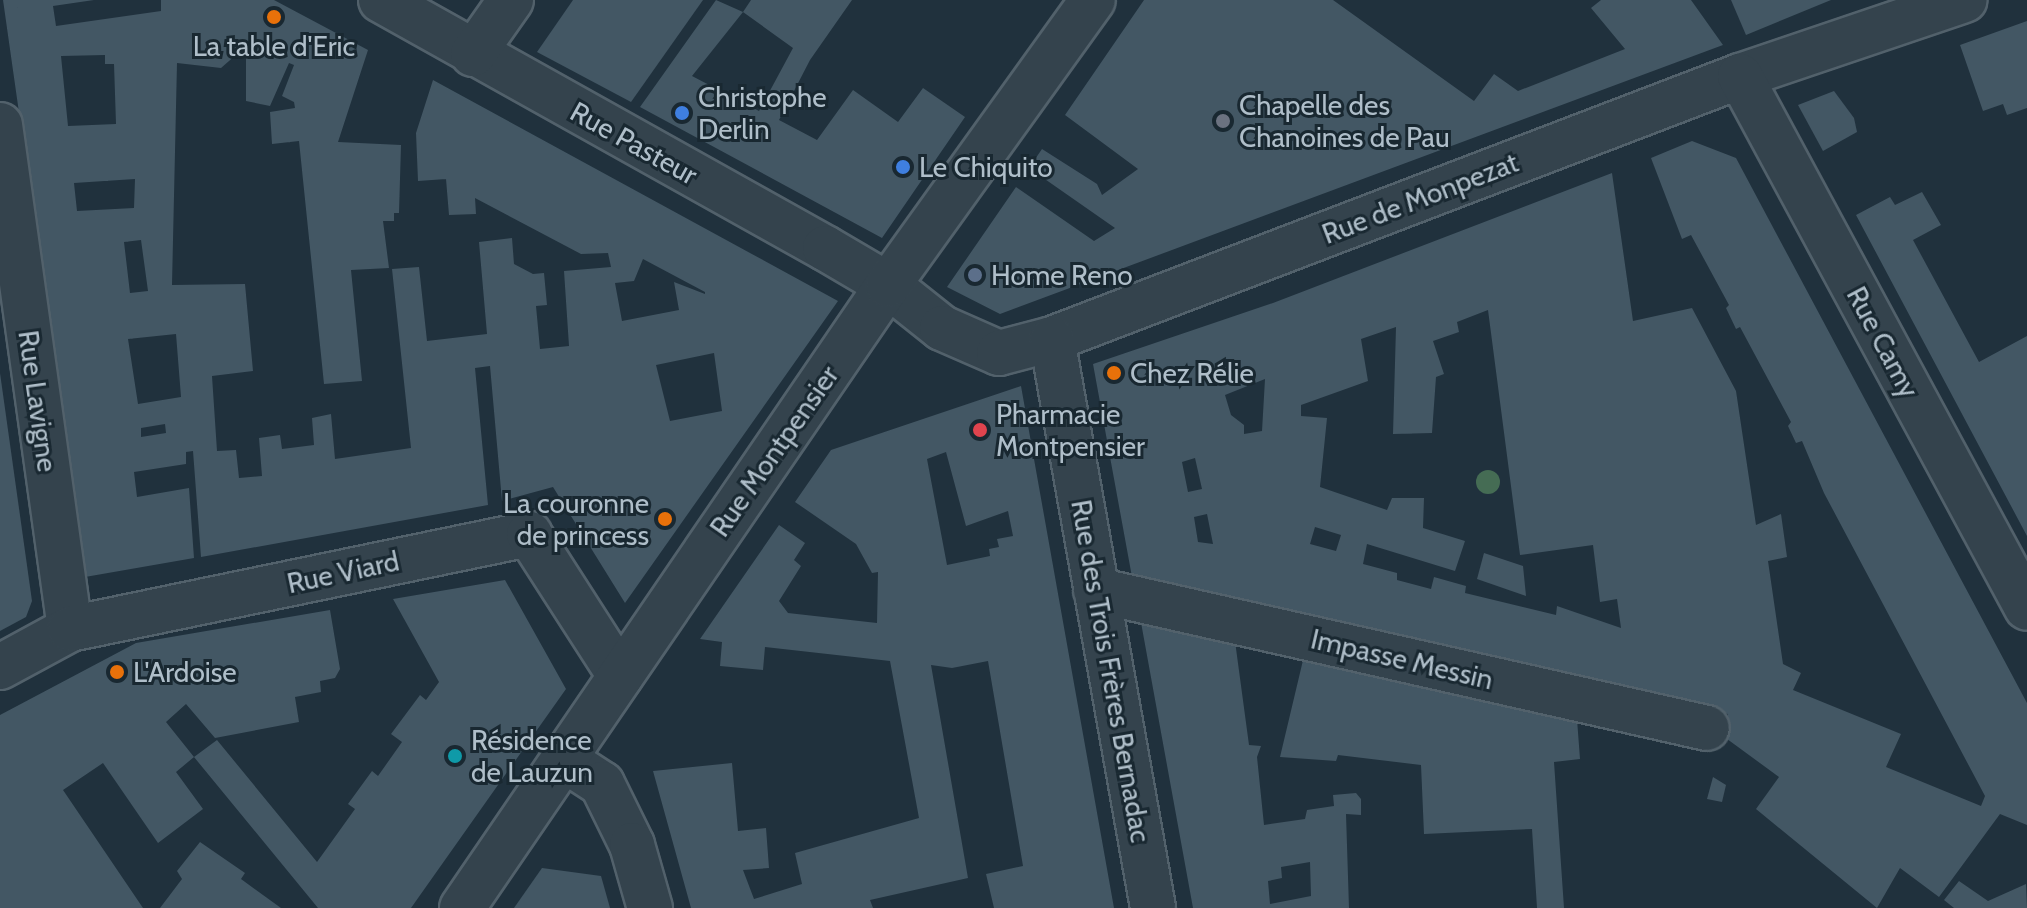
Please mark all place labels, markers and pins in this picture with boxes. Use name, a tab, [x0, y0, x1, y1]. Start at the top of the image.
marker: La table d'Eric	[265, 8, 283, 26]
place label: La table d'Eric	[193, 29, 355, 63]
place label: Christophe Derlin	[698, 80, 827, 146]
place label: Chapelle des Chanoines de Pau	[1239, 88, 1450, 154]
marker: Christophe Derlin	[673, 104, 691, 122]
marker: Chapelle des Chanoines de Pau	[1214, 112, 1232, 130]
place label: Le Chiquito	[919, 150, 1053, 184]
marker: Le Chiquito	[894, 158, 912, 176]
place label: Home Reno	[991, 258, 1133, 292]
marker: Home Reno	[966, 266, 984, 284]
place label: Chez Rélie	[1130, 356, 1254, 390]
marker: Chez Rélie	[1105, 364, 1123, 382]
place label: Pharmacie Montpensier	[996, 397, 1145, 463]
marker: Pharmacie Montpensier	[971, 421, 989, 439]
place label: La couronne de princess	[503, 486, 649, 552]
marker: La couronne de princess	[656, 510, 674, 528]
place label: L'Ardoise	[133, 655, 237, 689]
marker: L'Ardoise	[108, 663, 126, 681]
place label: Résidence de Lauzun	[471, 723, 593, 789]
marker: Résidence de Lauzun	[446, 747, 464, 765]

